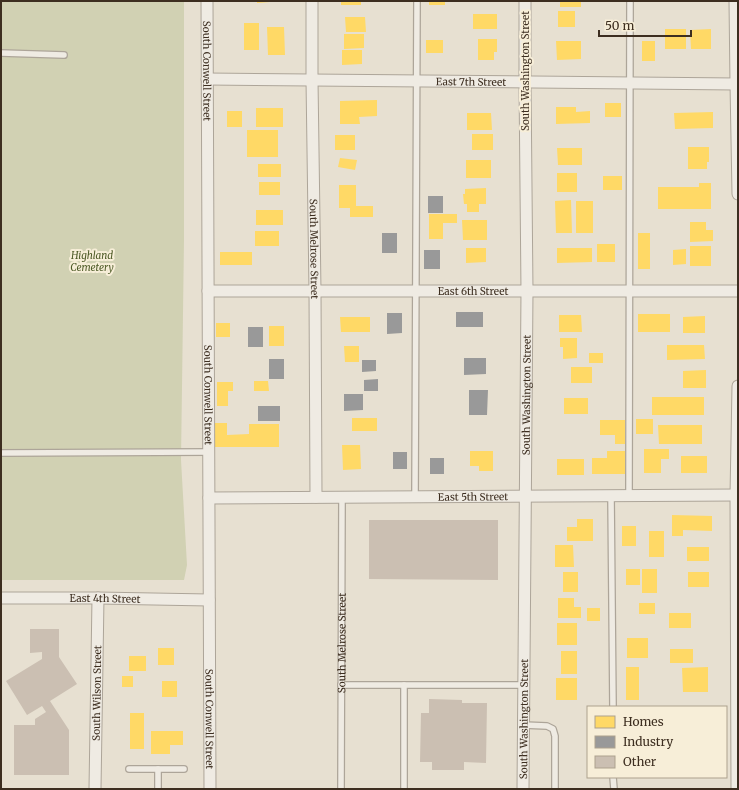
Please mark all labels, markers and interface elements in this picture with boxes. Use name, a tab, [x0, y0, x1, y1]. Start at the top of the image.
street label: South Washington Street	[519, 11, 532, 131]
scale bar	[599, 12, 691, 38]
text: 50 m	[605, 18, 634, 33]
street label: South Conwell Street	[200, 21, 213, 121]
street label: East 7th Street	[436, 75, 506, 89]
street label: South Melrose Street	[307, 199, 321, 299]
park label: Highland Cemetery	[70, 249, 114, 274]
street label: East 6th Street	[438, 285, 508, 298]
street label: South Washington Street	[520, 335, 534, 455]
street label: South Conwell Street	[201, 345, 215, 445]
street label: East 5th Street	[438, 490, 508, 504]
street label: East 4th Street	[70, 592, 141, 606]
street label: South Melrose Street	[335, 593, 349, 693]
street label: South Wilson Street	[90, 645, 104, 741]
street label: South Washington Street	[517, 659, 531, 779]
street label: South Conwell Street	[203, 669, 216, 769]
legend	[587, 706, 727, 778]
text: Homes	[623, 714, 664, 729]
text: Industry	[623, 734, 673, 749]
text: Other	[623, 754, 657, 769]

